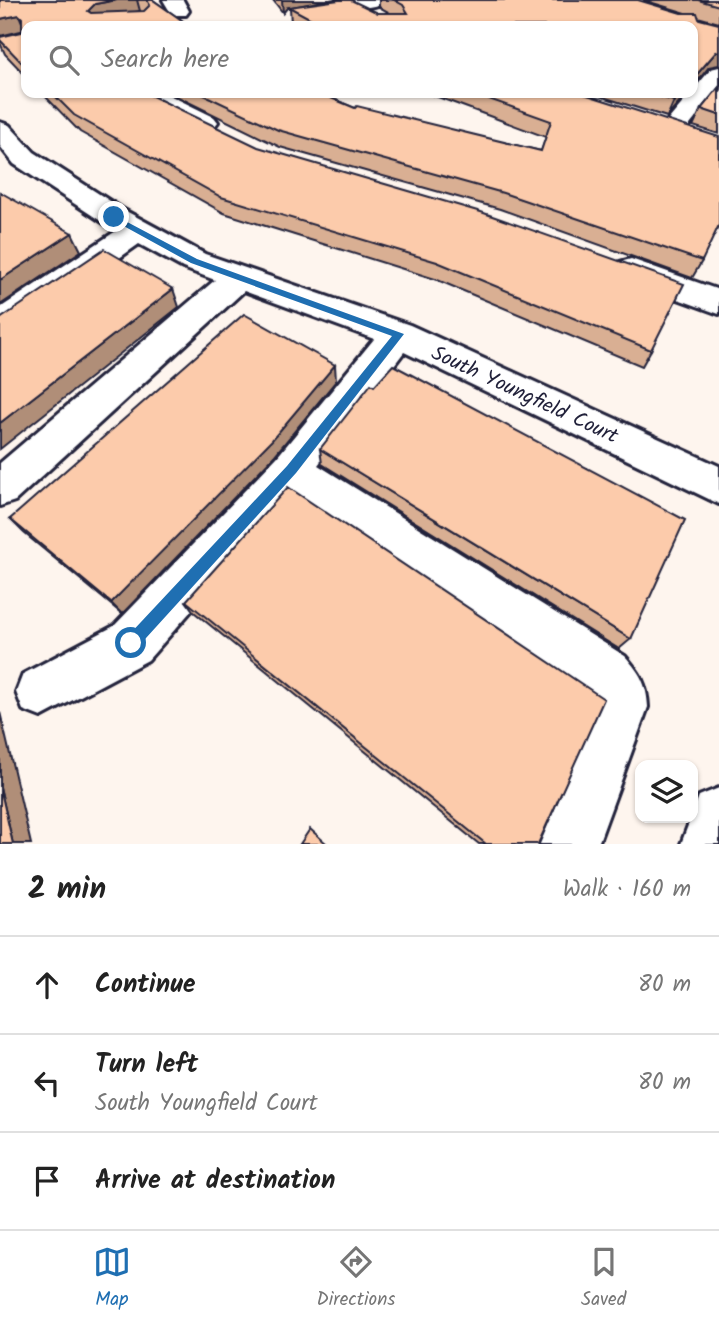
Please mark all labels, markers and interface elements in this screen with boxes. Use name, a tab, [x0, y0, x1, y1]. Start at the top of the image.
search box	[21, 21, 698, 98]
text: Search here	[101, 39, 229, 81]
icon: search	[45, 41, 83, 79]
route end	[98, 201, 129, 232]
street label: South Youngfield Court	[425, 337, 624, 454]
route start	[115, 627, 146, 658]
map controls	[635, 760, 698, 823]
button: layers	[635, 760, 698, 823]
text: 2 min	[28, 866, 106, 914]
text: Walk · 160 m	[563, 872, 691, 908]
text: Continue	[95, 964, 196, 1006]
icon: ahead	[28, 966, 66, 1004]
text: 80 m	[638, 967, 691, 1003]
text: Turn left	[95, 1044, 198, 1086]
icon: left	[28, 1064, 66, 1102]
text: 80 m	[638, 1065, 691, 1101]
text: South Youngfield Court	[95, 1086, 318, 1122]
text: Arrive at destination	[95, 1160, 335, 1202]
icon: arrive	[28, 1162, 66, 1200]
tab: Map	[93, 1243, 131, 1315]
tab: Directions	[317, 1243, 395, 1315]
tab: Saved	[581, 1243, 626, 1315]

